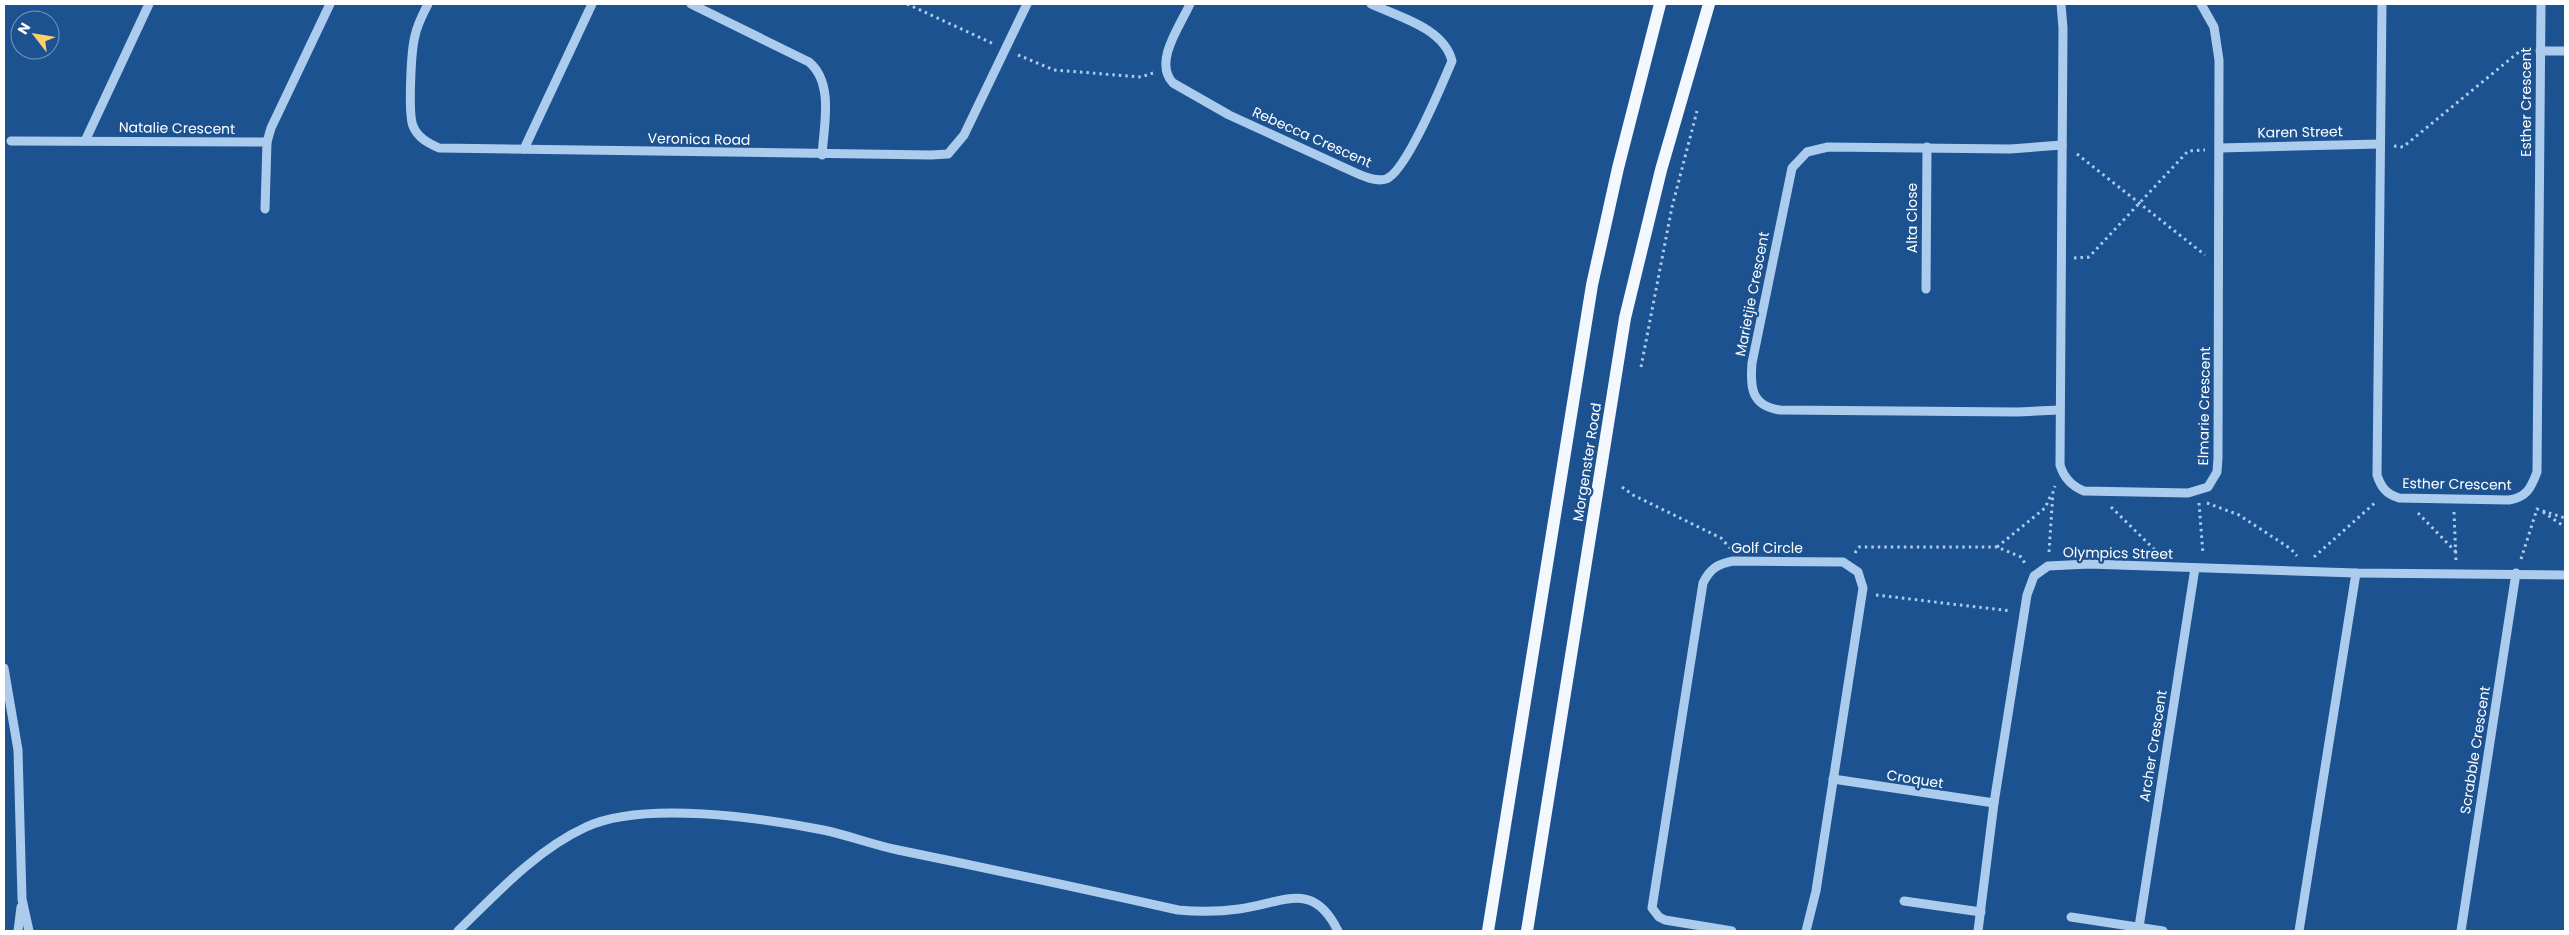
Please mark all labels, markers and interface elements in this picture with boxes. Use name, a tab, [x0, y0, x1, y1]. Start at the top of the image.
north arrow	[10, 10, 60, 60]
text: N	[13, 19, 35, 38]
street label: Esther Crescent	[2516, 47, 2536, 157]
street label: Rebecca Crescent	[1249, 102, 1375, 172]
street label: Natalie Crescent	[119, 117, 235, 139]
street label: Karen Street	[2257, 121, 2343, 143]
street label: Veronica Road	[647, 128, 751, 150]
street label: Alta Close	[1902, 182, 1922, 253]
street label: Marietjie Crescent	[1730, 230, 1774, 358]
street label: Elmarie Crescent	[2193, 346, 2215, 466]
street label: Morgenster Road	[1568, 401, 1606, 523]
street label: Esther Crescent	[2402, 473, 2512, 495]
street label: Golf Circle	[1731, 538, 1803, 558]
street label: Olympics Street	[2063, 542, 2173, 564]
street label: Scrabble Crescent	[2455, 685, 2495, 815]
street label: Archer Crescent	[2134, 689, 2172, 803]
street label: Croquet	[1885, 765, 1945, 793]

